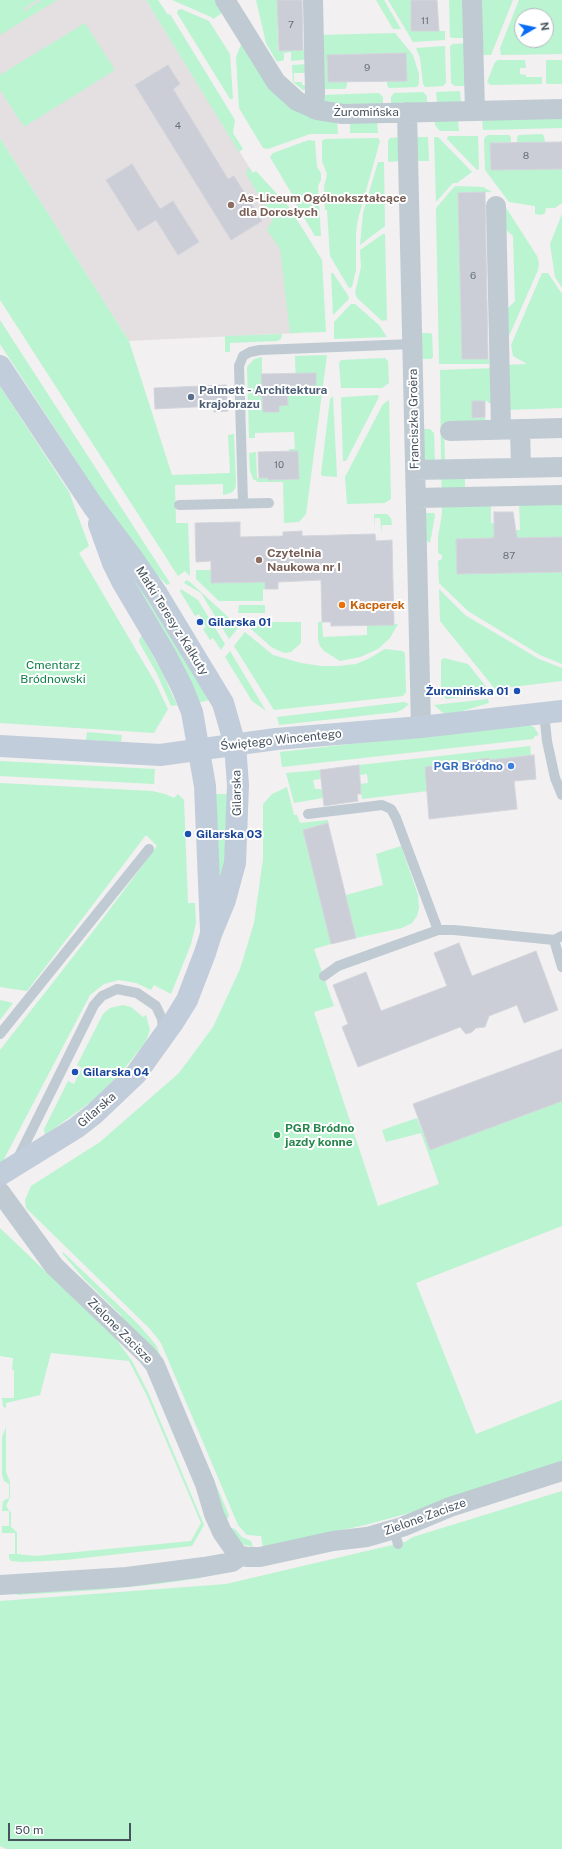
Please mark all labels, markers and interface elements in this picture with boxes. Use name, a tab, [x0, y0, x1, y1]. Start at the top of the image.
north arrow	[514, 8, 554, 48]
house number: 11	[421, 15, 429, 27]
house number: 7	[288, 19, 294, 31]
text: N	[538, 21, 551, 31]
house number: 9	[364, 62, 370, 74]
street label: Żuromińska	[333, 105, 399, 119]
house number: 4	[175, 120, 181, 132]
house number: 8	[523, 150, 529, 162]
place label: As-Liceum Ogólnokształcące dla Dorosłych	[239, 191, 406, 219]
marker: As-Liceum Ogólnokształcące dla Dorosłych	[226, 200, 236, 210]
house number: 6	[470, 270, 476, 282]
street label: Franciszka Groëra	[406, 369, 422, 469]
place label: Palmett - Architektura krajobrazu	[199, 383, 327, 411]
marker: Palmett - Architektura krajobrazu	[186, 392, 196, 402]
house number: 10	[274, 459, 284, 471]
place label: Czytelnia Naukowa nr I	[267, 546, 341, 574]
house number: 87	[503, 550, 515, 562]
marker: Czytelnia Naukowa nr I	[254, 555, 264, 565]
street label: Matki Teresy z Kalkuty	[133, 564, 211, 678]
place label: Kacperek	[350, 598, 405, 612]
marker: Kacperek	[337, 600, 347, 610]
place label: Gilarska 01	[208, 615, 271, 629]
marker: Gilarska 01	[195, 617, 205, 627]
park label: Cmentarz Bródnowski	[20, 658, 86, 686]
place label: Żuromińska 01	[426, 684, 509, 698]
marker: Żuromińska 01	[512, 686, 522, 696]
street label: Świętego Wincentego	[220, 726, 342, 754]
place label: PGR Bródno	[434, 759, 503, 773]
marker: PGR Bródno	[506, 761, 516, 771]
street label: Gilarska	[229, 770, 245, 816]
place label: Gilarska 03	[196, 827, 262, 841]
marker: Gilarska 03	[183, 829, 193, 839]
place label: Gilarska 04	[83, 1065, 149, 1079]
marker: Gilarska 04	[70, 1067, 80, 1077]
street label: Gilarska	[75, 1089, 119, 1131]
place label: PGR Bródno jazdy konne	[285, 1121, 354, 1149]
marker: PGR Bródno jazdy konne	[272, 1130, 282, 1140]
street label: Zielone Zacisze	[84, 1295, 156, 1367]
street label: Zielone Zacisze	[382, 1495, 468, 1539]
scale bar	[10, 1815, 133, 1841]
text: 50 m	[15, 1823, 43, 1837]

